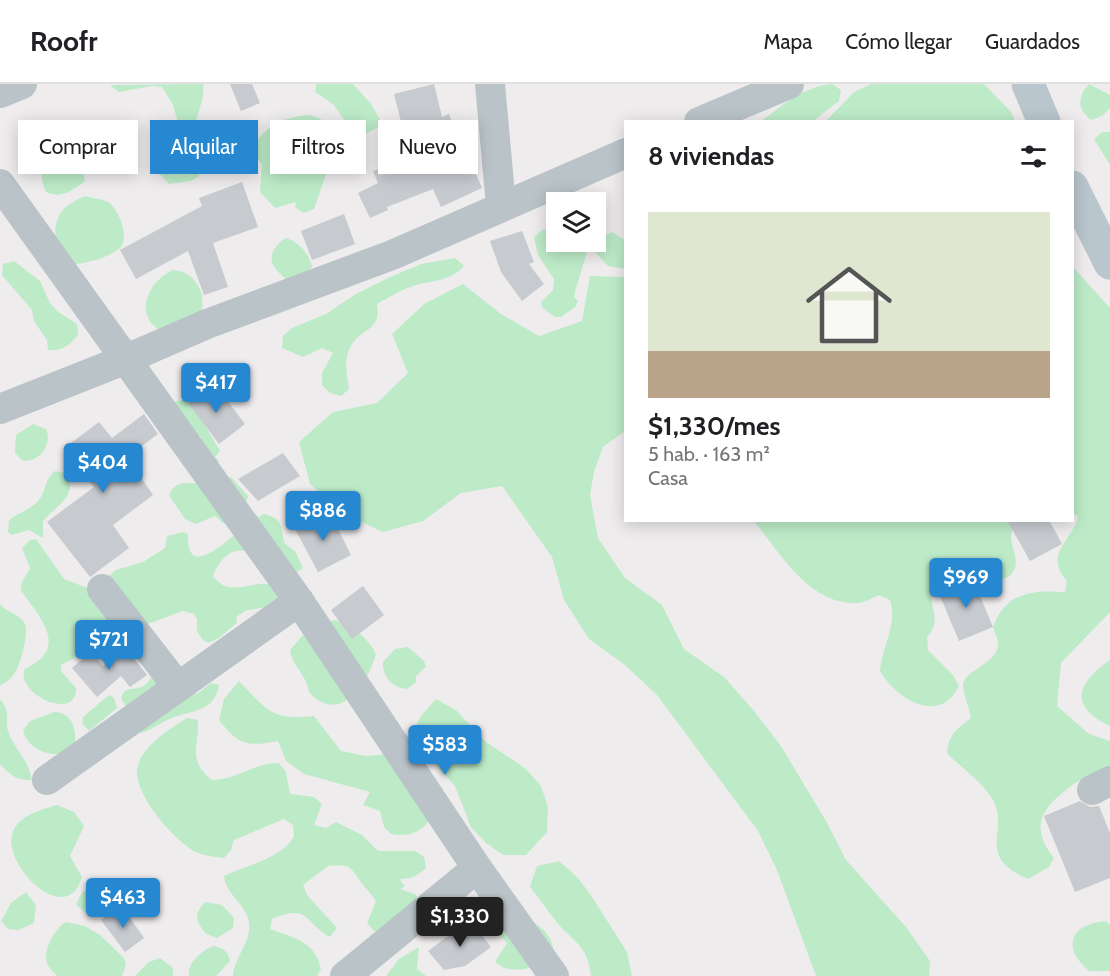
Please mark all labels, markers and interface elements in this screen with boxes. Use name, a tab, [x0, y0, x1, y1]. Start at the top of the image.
text: Roofr	[30, 24, 98, 58]
text: Mapa	[764, 29, 812, 54]
text: Cómo llegar	[845, 29, 952, 54]
text: Guardados	[985, 29, 1080, 54]
chip: Comprar	[18, 120, 138, 174]
chip: Alquilar	[150, 120, 258, 174]
chip: Filtros	[270, 120, 366, 174]
chip: Nuevo	[378, 120, 478, 174]
text: 8 viviendas	[648, 140, 774, 172]
icon: filters	[1017, 140, 1050, 173]
map controls	[546, 192, 606, 252]
button: layers	[546, 192, 606, 252]
icon: home	[795, 251, 903, 359]
pin: $417	[180, 363, 252, 414]
text: $417	[195, 370, 237, 394]
text: $1,330/mes	[648, 410, 780, 442]
text: 5 hab. · 163 m²	[648, 442, 770, 466]
pin: $404	[67, 443, 139, 494]
text: $404	[78, 450, 128, 474]
text: Casa	[648, 466, 688, 490]
pin: $886	[287, 491, 359, 542]
text: $886	[300, 498, 347, 522]
pin: $969	[930, 558, 1002, 609]
text: $969	[943, 565, 989, 589]
pin: $721	[73, 620, 145, 671]
text: $721	[89, 627, 129, 651]
pin: $583	[409, 725, 481, 776]
text: $583	[422, 732, 468, 756]
pin: $463	[87, 878, 159, 929]
text: $463	[100, 885, 146, 909]
pin: $1,330	[411, 897, 509, 948]
text: $1,330	[430, 904, 490, 928]

